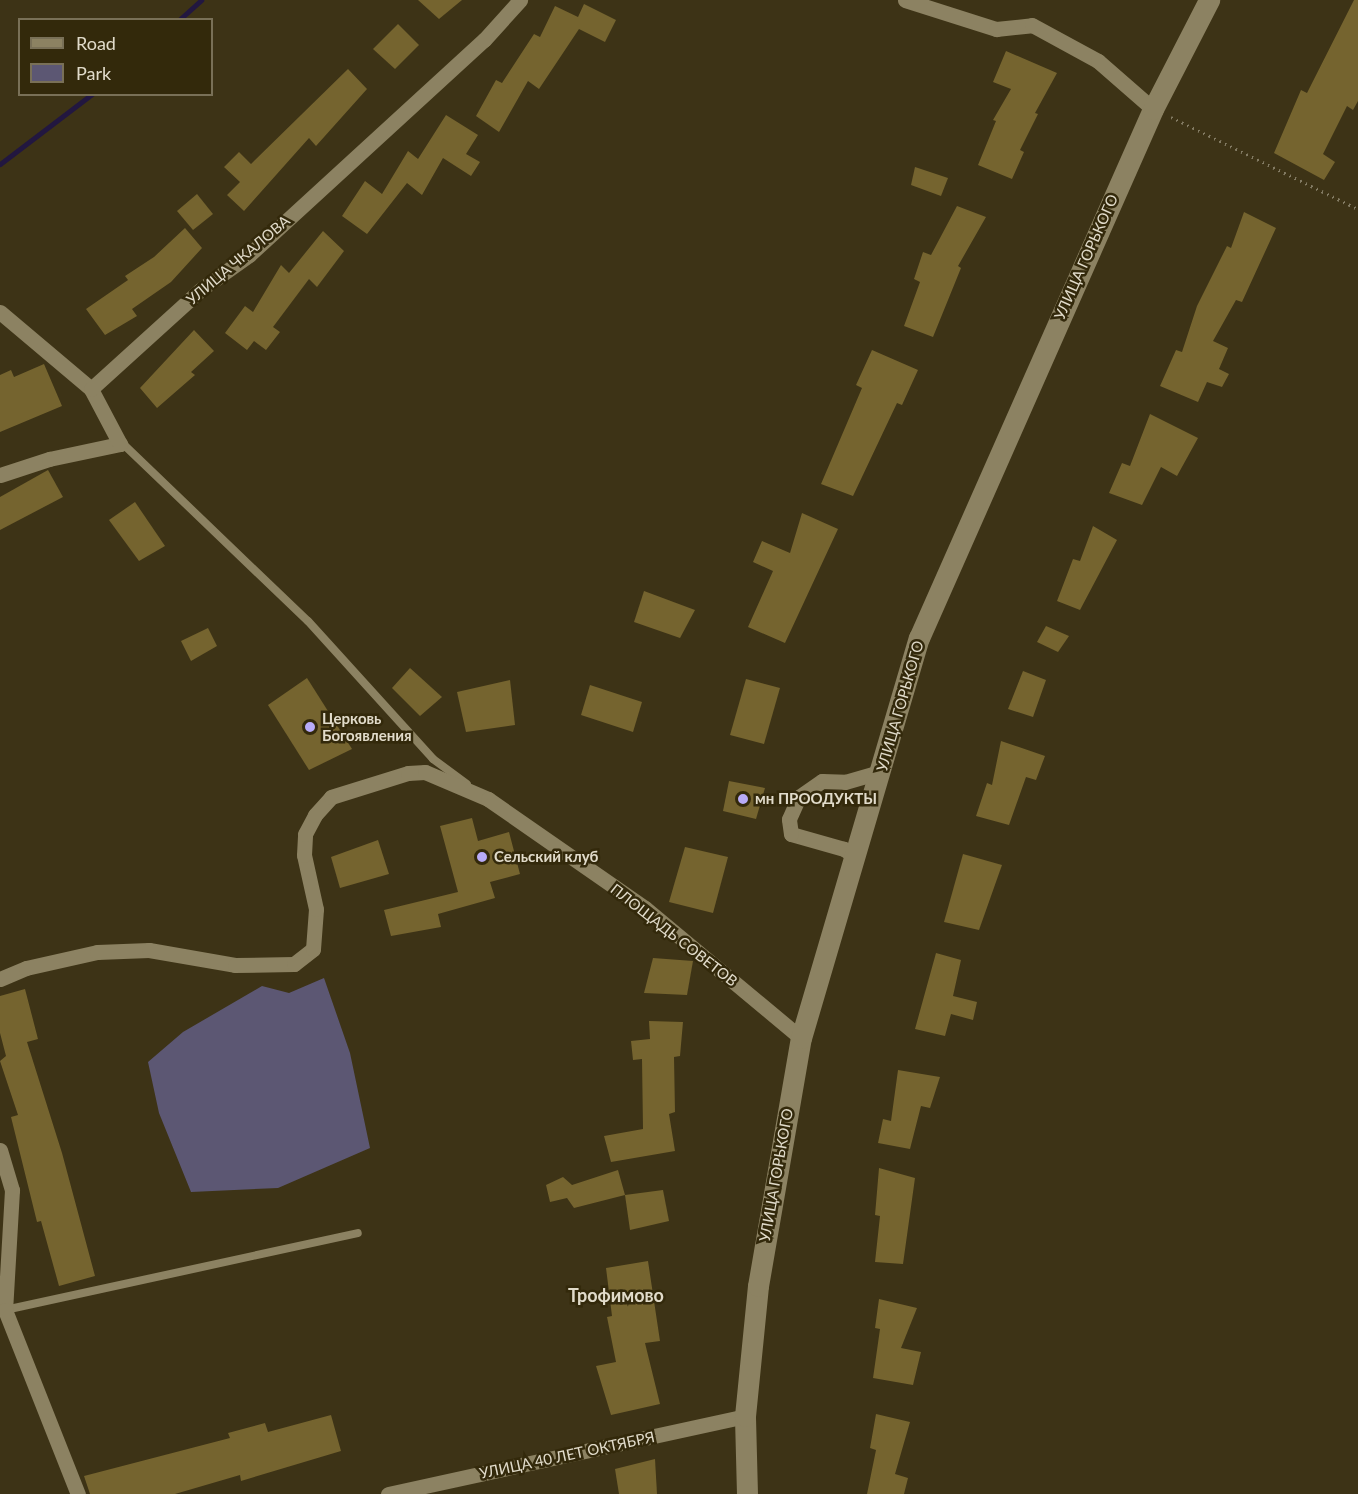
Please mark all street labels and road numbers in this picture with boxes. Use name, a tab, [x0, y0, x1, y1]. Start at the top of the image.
street label: УЛИЦА ГОРЬКОГО	[1050, 192, 1122, 322]
street label: УЛИЦА ЧКАЛОВА	[183, 212, 293, 308]
street label: УЛИЦА ГОРЬКОГО	[873, 638, 927, 774]
street label: ПЛОЩАДЬ СОВЕТОВ	[607, 880, 741, 990]
street label: УЛИЦА ГОРЬКОГО	[755, 1107, 797, 1243]
street label: УЛИЦА 40 ЛЕТ ОКТЯБРЯ	[478, 1428, 656, 1482]

